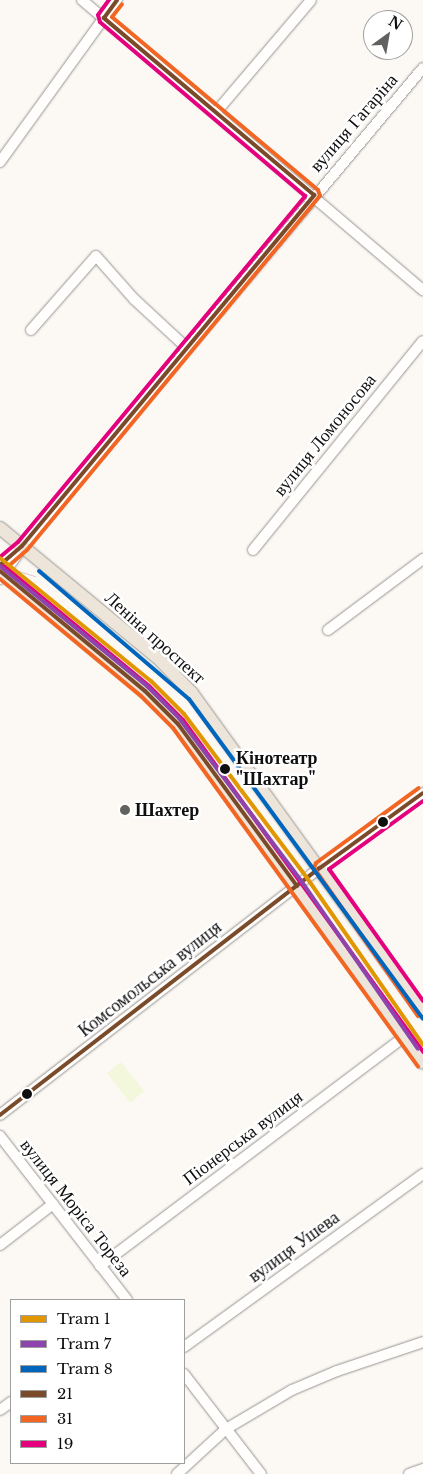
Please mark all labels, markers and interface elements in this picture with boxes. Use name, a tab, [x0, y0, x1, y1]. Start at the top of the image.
north arrow	[363, 10, 413, 60]
text: N	[385, 12, 406, 34]
street label: вулиця Гагаріна	[306, 70, 402, 176]
street label: вулиця Ломоносова	[269, 370, 381, 500]
street label: Леніна проспект	[100, 587, 210, 689]
place label: Кінотеатр "Шахтар"	[236, 748, 318, 791]
marker: Кінотеатр "Шахтар"	[218, 762, 232, 776]
place label: Шахтер	[135, 799, 199, 821]
marker: Шахтер	[119, 804, 131, 816]
unlabelled marker	[378, 817, 388, 827]
street label: Комсомольська вулиця	[74, 916, 226, 1042]
street label: Піонерська вулиця	[179, 1086, 307, 1190]
unlabelled marker	[22, 1089, 32, 1099]
street label: вулиця Моріса Тореза	[16, 1135, 136, 1281]
street label: вулиця Ушева	[244, 1207, 344, 1287]
legend	[10, 1299, 185, 1464]
text: Tram 1	[57, 1309, 111, 1328]
text: Tram 7	[57, 1334, 111, 1353]
text: Tram 8	[57, 1359, 113, 1378]
text: 21	[57, 1384, 73, 1403]
text: 31	[57, 1409, 73, 1428]
text: 19	[57, 1434, 73, 1453]

